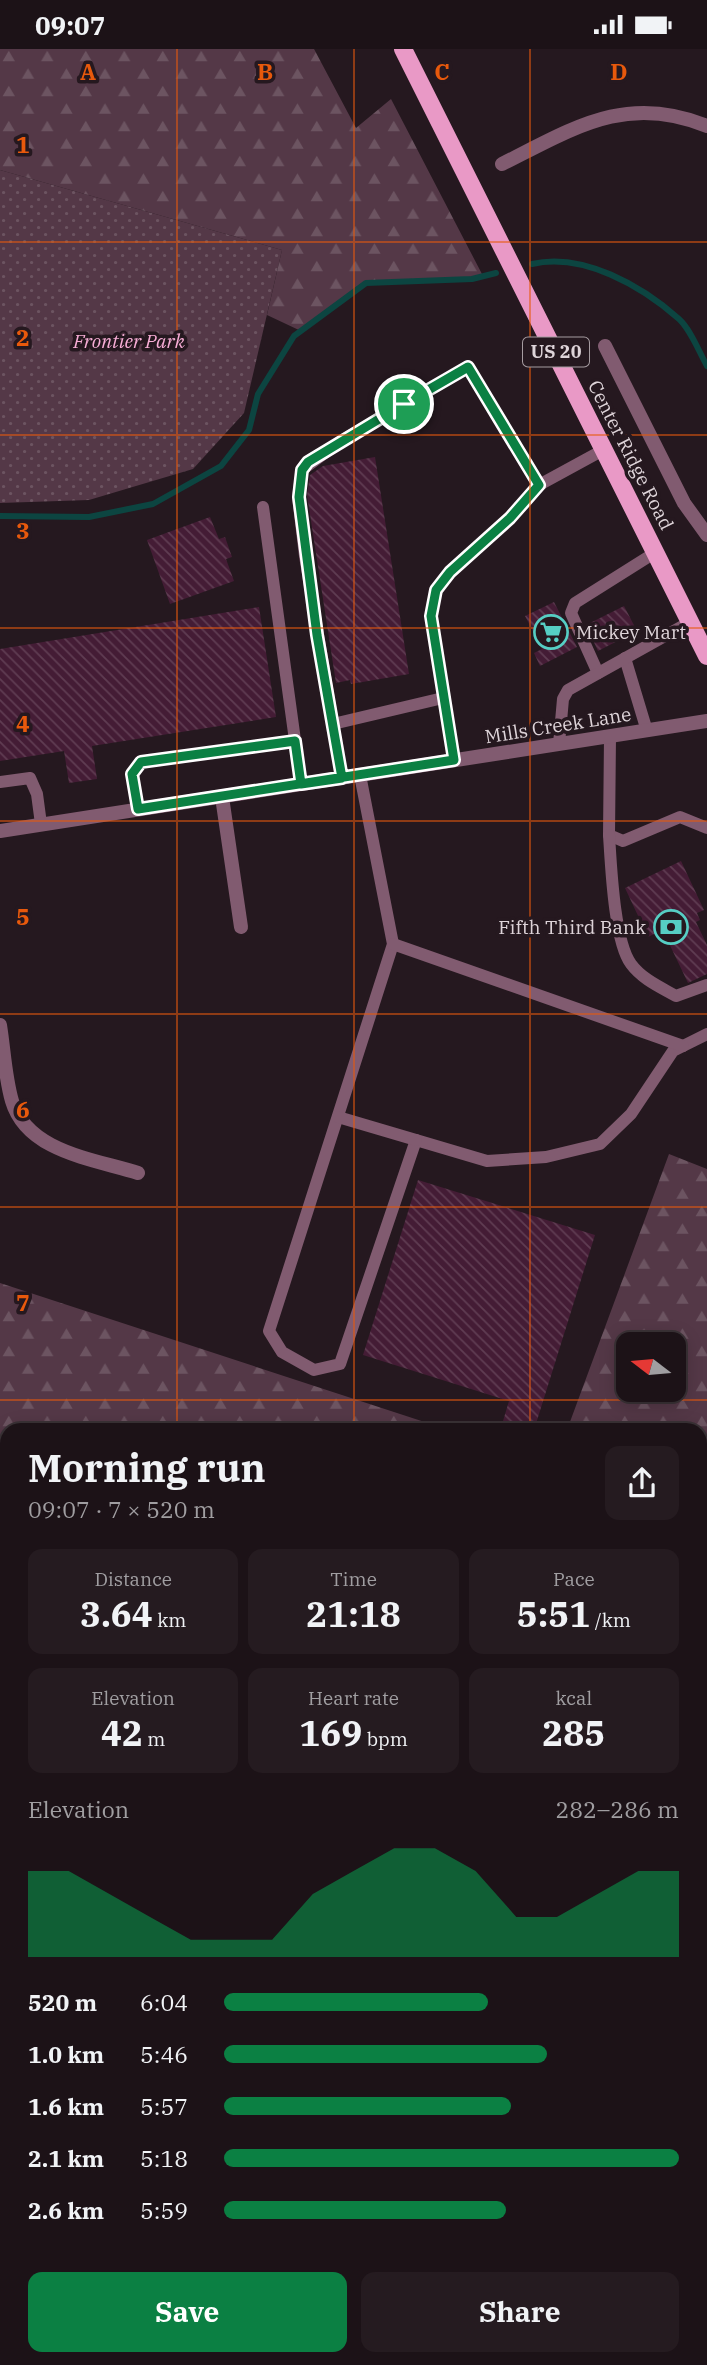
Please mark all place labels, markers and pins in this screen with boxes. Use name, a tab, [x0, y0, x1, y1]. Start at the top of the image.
pin	[374, 374, 434, 434]
supermarket icon: Mickey Mart	[532, 613, 570, 651]
place label: Mickey Mart	[576, 620, 686, 644]
bank icon: Fifth Third Bank	[652, 908, 690, 946]
place label: Fifth Third Bank	[498, 915, 646, 939]

